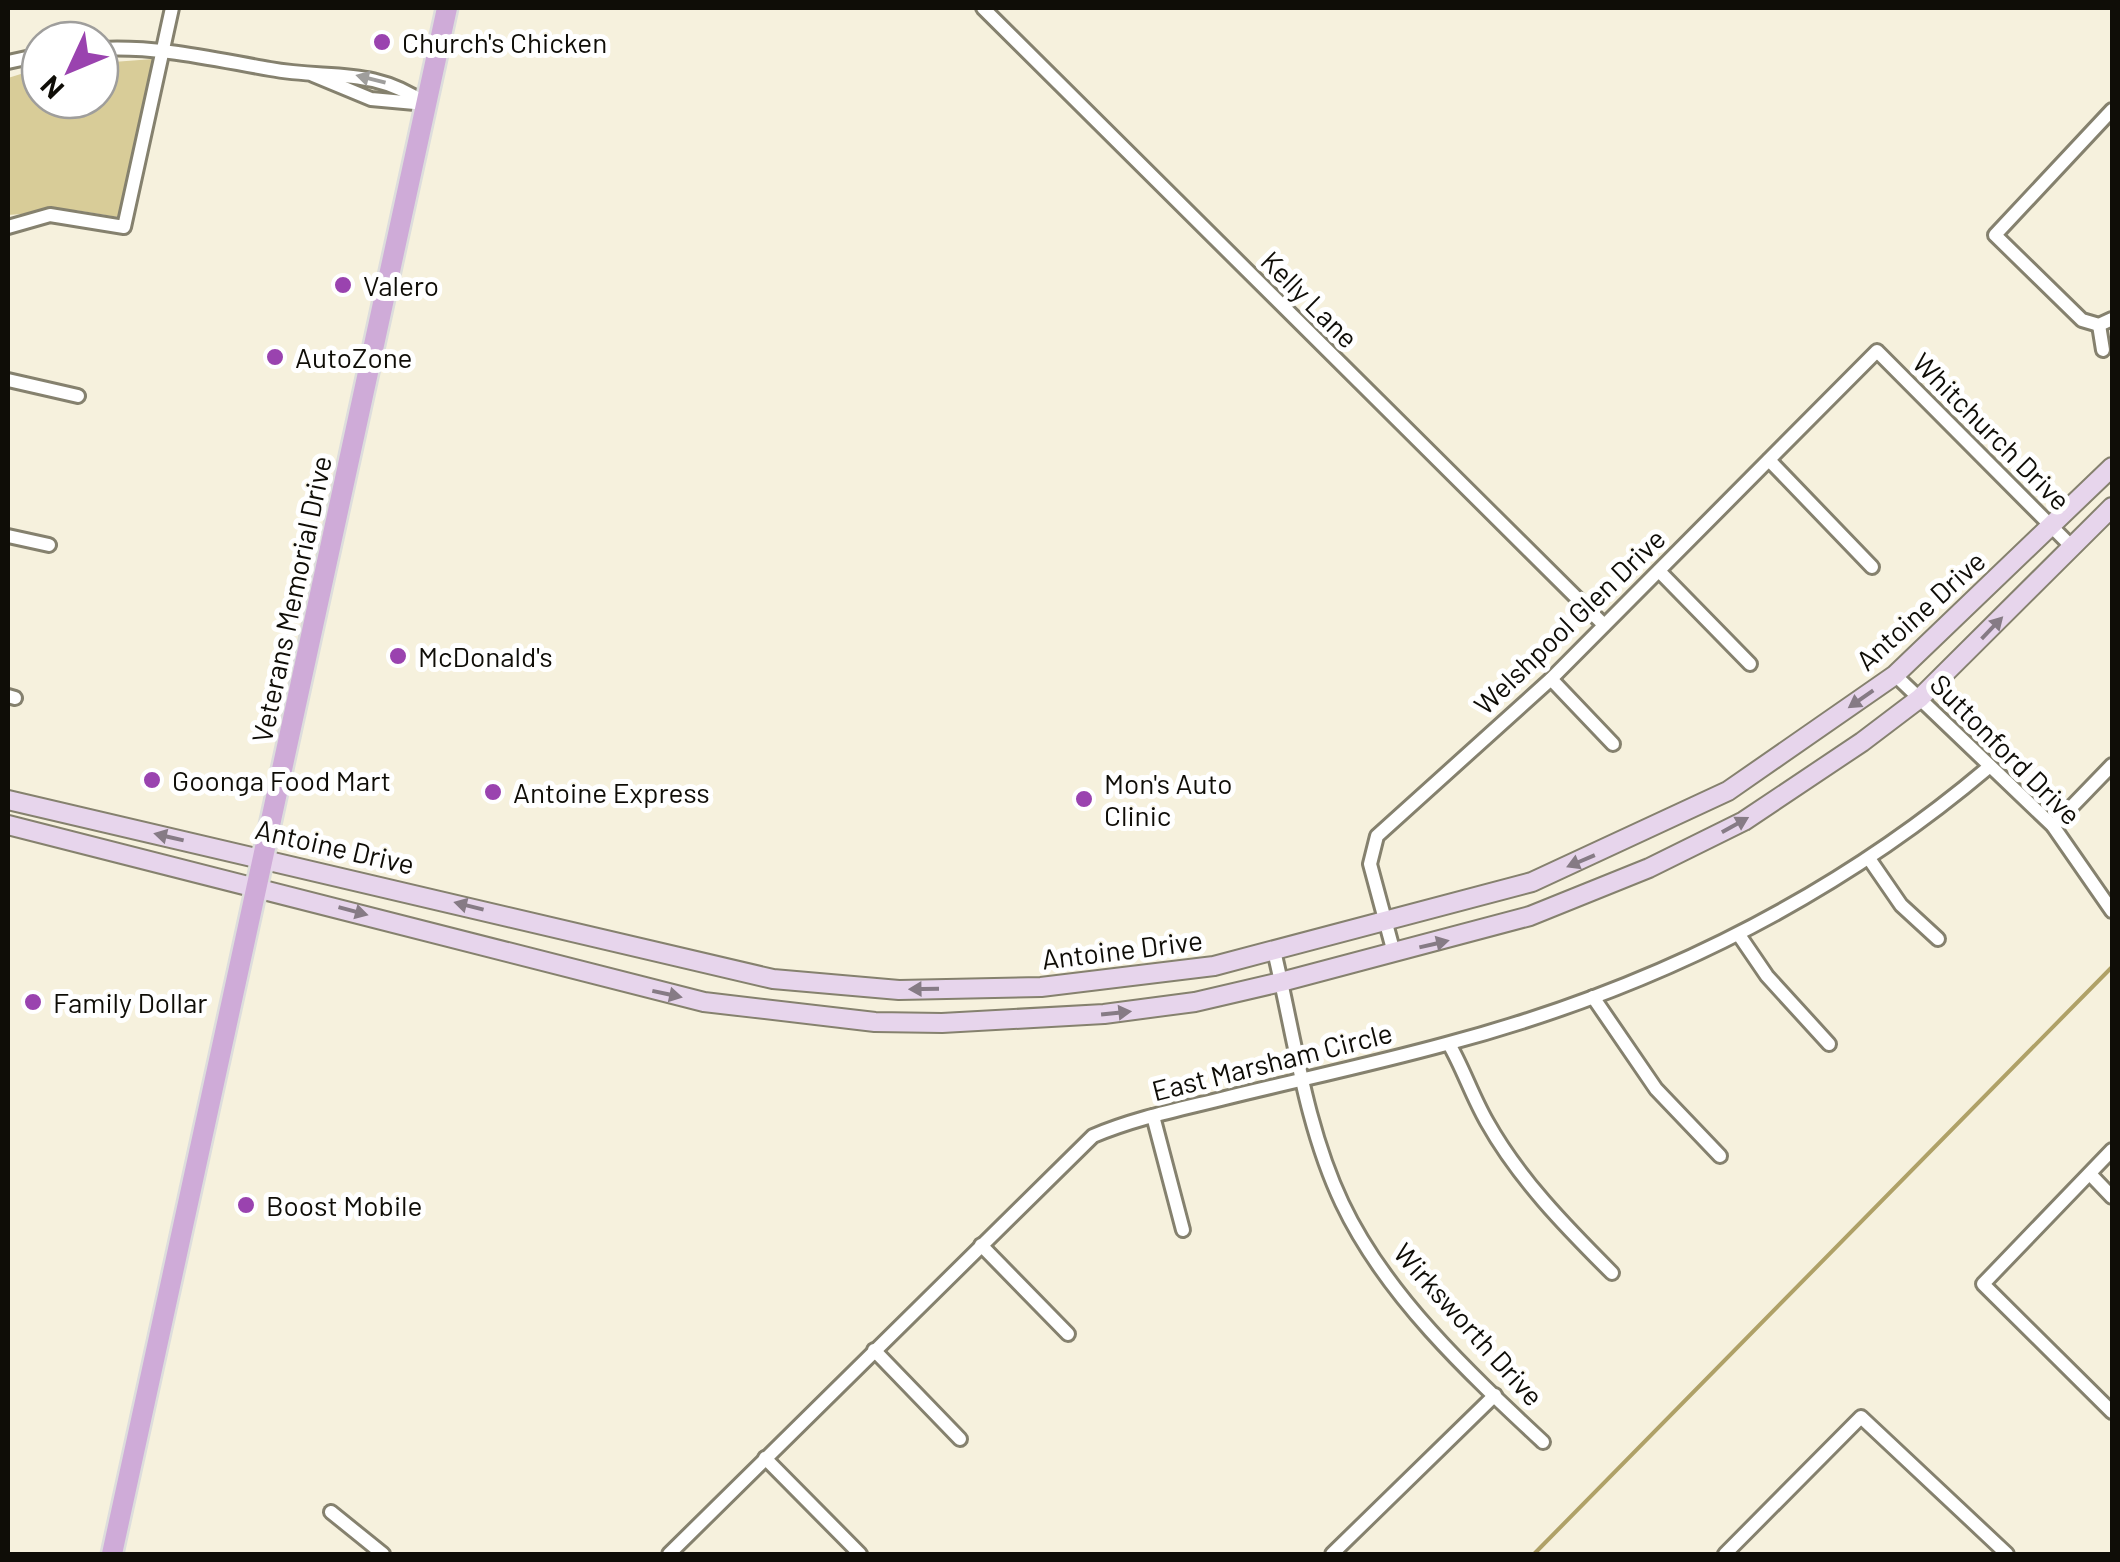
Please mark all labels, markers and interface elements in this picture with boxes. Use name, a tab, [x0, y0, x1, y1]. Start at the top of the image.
north arrow	[20, 20, 120, 120]
place label: Church's Chicken	[402, 25, 607, 59]
marker: Church's Chicken	[371, 31, 393, 53]
text: N	[33, 70, 70, 107]
one-way arrow	[355, 71, 386, 86]
street label: Kelly Lane	[1254, 243, 1366, 355]
place label: Valero	[363, 268, 439, 302]
marker: Valero	[332, 274, 354, 296]
place label: AutoZone	[295, 340, 413, 374]
street label: Whitchurch Drive	[1906, 345, 2078, 517]
marker: AutoZone	[264, 346, 286, 368]
street label: Veterans Memorial Drive	[244, 452, 338, 746]
street label: Welshpool Glen Drive	[1466, 521, 1672, 721]
street label: Antoine Drive	[1848, 543, 1992, 677]
one-way arrow	[1980, 617, 2004, 641]
place label: McDonald's	[418, 639, 553, 673]
marker: McDonald's	[387, 645, 409, 667]
street label: Suttonford Drive	[1924, 667, 2088, 831]
one-way arrow	[1848, 689, 1874, 708]
place label: Goonga Food Mart	[172, 763, 391, 797]
place label: Mon's Auto Clinic	[1104, 766, 1233, 832]
marker: Goonga Food Mart	[141, 769, 163, 791]
place label: Antoine Express	[513, 775, 710, 809]
marker: Antoine Express	[482, 781, 504, 803]
marker: Mon's Auto Clinic	[1073, 788, 1095, 810]
street label: Antoine Drive	[252, 811, 418, 881]
one-way arrow	[1721, 817, 1749, 834]
one-way arrow	[153, 828, 184, 844]
one-way arrow	[1566, 853, 1596, 869]
one-way arrow	[453, 898, 484, 913]
one-way arrow	[338, 904, 369, 920]
street label: Antoine Drive	[1039, 922, 1205, 976]
one-way arrow	[1419, 936, 1450, 951]
one-way arrow	[907, 982, 939, 998]
place label: Family Dollar	[53, 985, 208, 1019]
one-way arrow	[652, 987, 683, 1003]
marker: Family Dollar	[22, 991, 44, 1013]
one-way arrow	[1101, 1004, 1133, 1020]
street label: East Marsham Circle	[1148, 1015, 1396, 1107]
place label: Boost Mobile	[266, 1188, 422, 1222]
marker: Boost Mobile	[235, 1194, 257, 1216]
street label: Wirksworth Drive	[1387, 1236, 1551, 1412]

